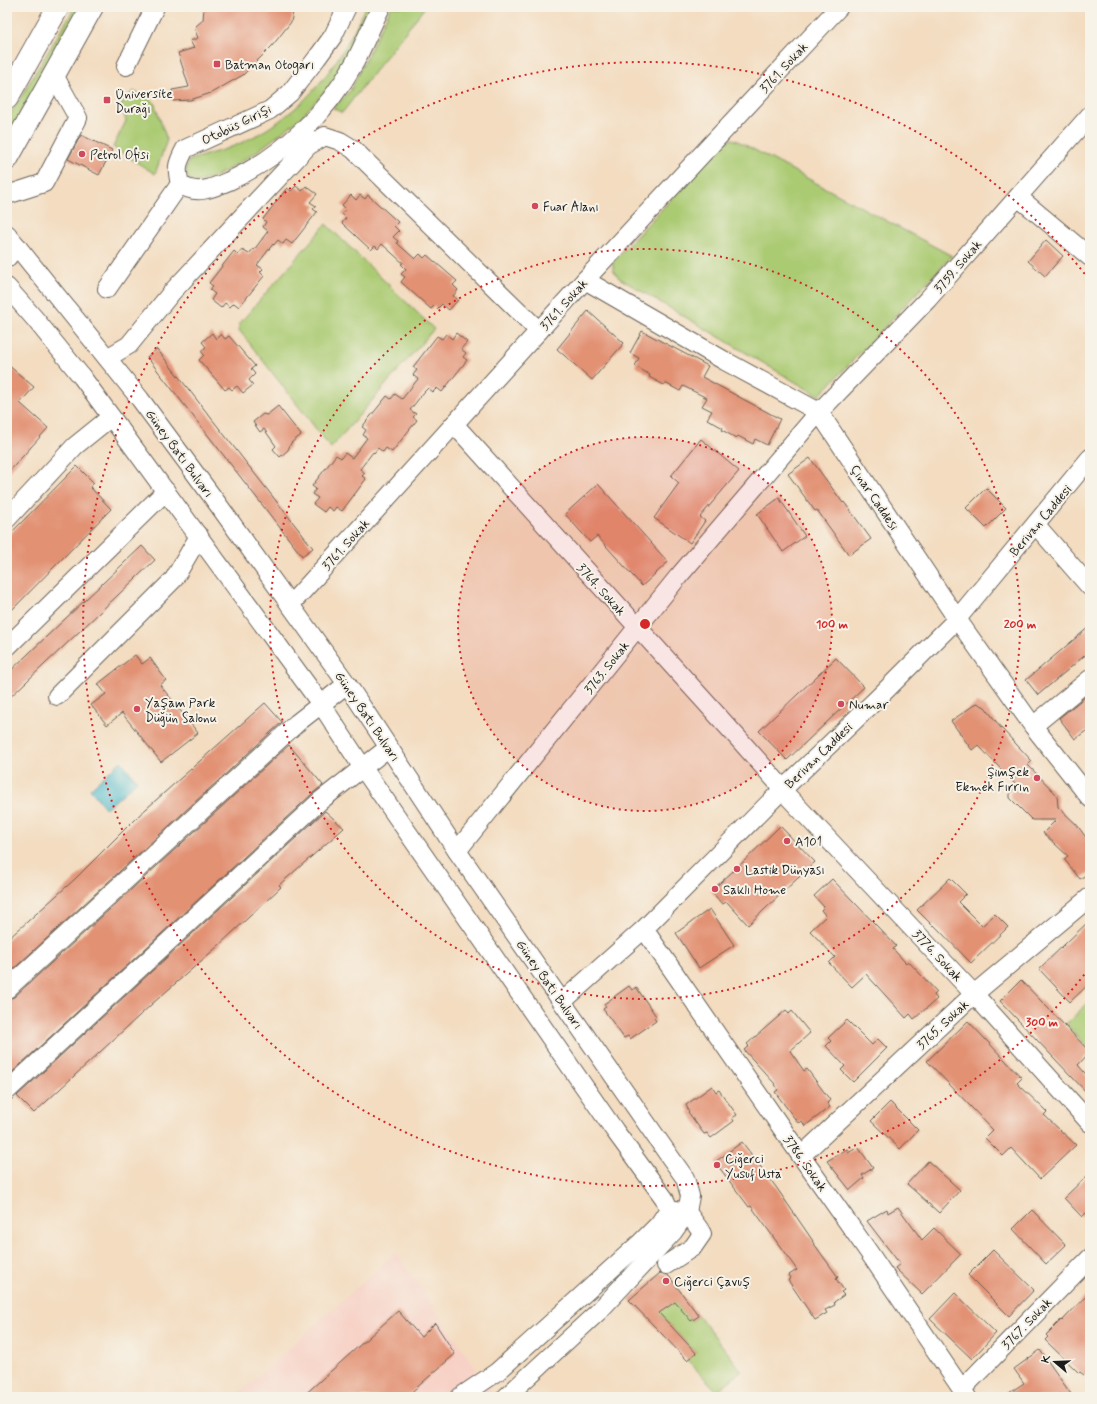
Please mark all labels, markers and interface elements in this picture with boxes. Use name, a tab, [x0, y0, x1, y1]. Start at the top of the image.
street label: 3761. Sokak	[756, 39, 812, 97]
place label: Batman Otogarı	[225, 57, 314, 75]
marker: Batman Otogarı	[212, 59, 222, 69]
place label: Üniversite Durağı	[115, 86, 173, 118]
marker: Üniversite Durağı	[102, 95, 112, 105]
street label: Otobüs Girişi	[199, 101, 274, 150]
place label: Petrol Ofisi	[90, 147, 149, 164]
marker: Petrol Ofisi	[77, 149, 87, 159]
place label: Fuar Alanı	[543, 199, 599, 216]
marker: Fuar Alanı	[530, 201, 540, 211]
street label: 3759. Sokak	[930, 236, 986, 297]
street label: 3761. Sokak	[537, 275, 592, 334]
street label: Güney Batı Bulvarı	[141, 406, 217, 501]
street label: Çınar Caddesi	[846, 462, 902, 534]
street label: Berivan Caddesi	[1006, 482, 1076, 560]
street label: 3761. Sokak	[319, 515, 374, 574]
street label: 3764. Sokak	[573, 560, 629, 620]
centre of rings	[638, 617, 652, 631]
text: 100 m	[816, 617, 849, 633]
text: 200 m	[1004, 617, 1037, 633]
street label: 3763. Sokak	[581, 637, 634, 698]
street label: Güney Batı Bulvarı	[330, 669, 403, 765]
place label: Yaşam Park Düğün Salonu	[145, 695, 217, 727]
place label: Numar	[849, 697, 889, 714]
marker: Numar	[836, 699, 846, 709]
marker: Yaşam Park Düğün Salonu	[132, 704, 142, 714]
street label: Berivan Caddesi	[781, 719, 857, 793]
place label: Şimşek Ekmek Fırrın	[955, 764, 1029, 796]
marker: Şimşek Ekmek Fırrın	[1032, 773, 1042, 783]
place label: A101	[795, 834, 822, 851]
marker: A101	[782, 836, 792, 846]
place label: Lastik Dünyası	[745, 862, 825, 879]
marker: Lastik Dünyası	[732, 864, 742, 874]
place label: Saklı Home	[723, 882, 786, 899]
marker: Saklı Home	[710, 884, 720, 894]
street label: 3776. Sokak	[908, 926, 966, 986]
street label: Güney Batı Bulvarı	[512, 937, 586, 1033]
street label: 3765. Sokak	[913, 996, 973, 1054]
text: 300 m	[1026, 1015, 1059, 1031]
street label: 3786. Sokak	[779, 1132, 831, 1196]
place label: Ciğerci Yusuf Usta	[725, 1151, 782, 1183]
marker: Ciğerci Yusuf Usta	[712, 1160, 722, 1170]
place label: Ciğerci Çavuş	[674, 1274, 750, 1291]
marker: Ciğerci Çavuş	[661, 1276, 671, 1286]
street label: 3767. Sokak	[998, 1294, 1056, 1354]
north arrow	[1035, 1342, 1075, 1382]
text: K	[1039, 1353, 1054, 1365]

